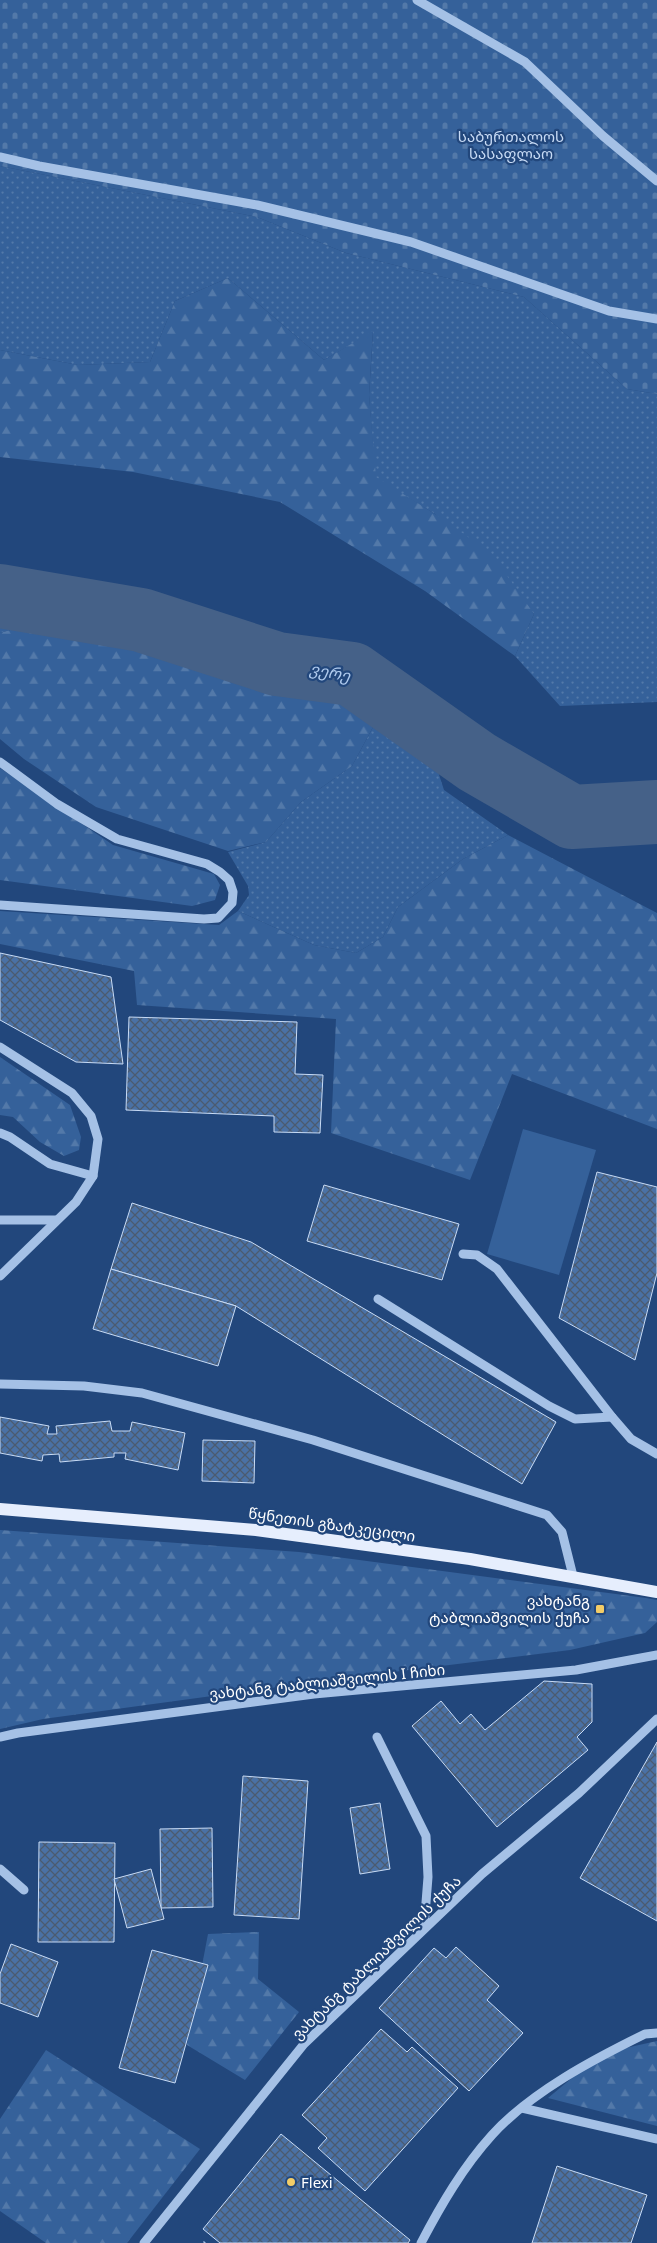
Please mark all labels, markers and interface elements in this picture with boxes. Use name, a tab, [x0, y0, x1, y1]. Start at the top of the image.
park label: საბურთალოს სასაფლაო	[458, 126, 564, 163]
water label: ვერე	[308, 657, 353, 687]
street label: წყნეთის გზატკეცილი	[247, 1502, 417, 1546]
place label: ვახტანგ ტაბლიაშვილის ქუჩა	[429, 1590, 590, 1627]
marker: ვახტანგ ტაბლიაშვილის ქუჩა	[594, 1603, 606, 1615]
street label: ვახტანგ ტაბლიაშვილის I ჩიხი	[208, 1659, 446, 1703]
street label: ვახტანგ ტაბლიაშვილის ქუჩა	[287, 1871, 465, 2043]
place label: Flexi	[301, 2172, 333, 2192]
marker: Flexi	[285, 2176, 297, 2188]

